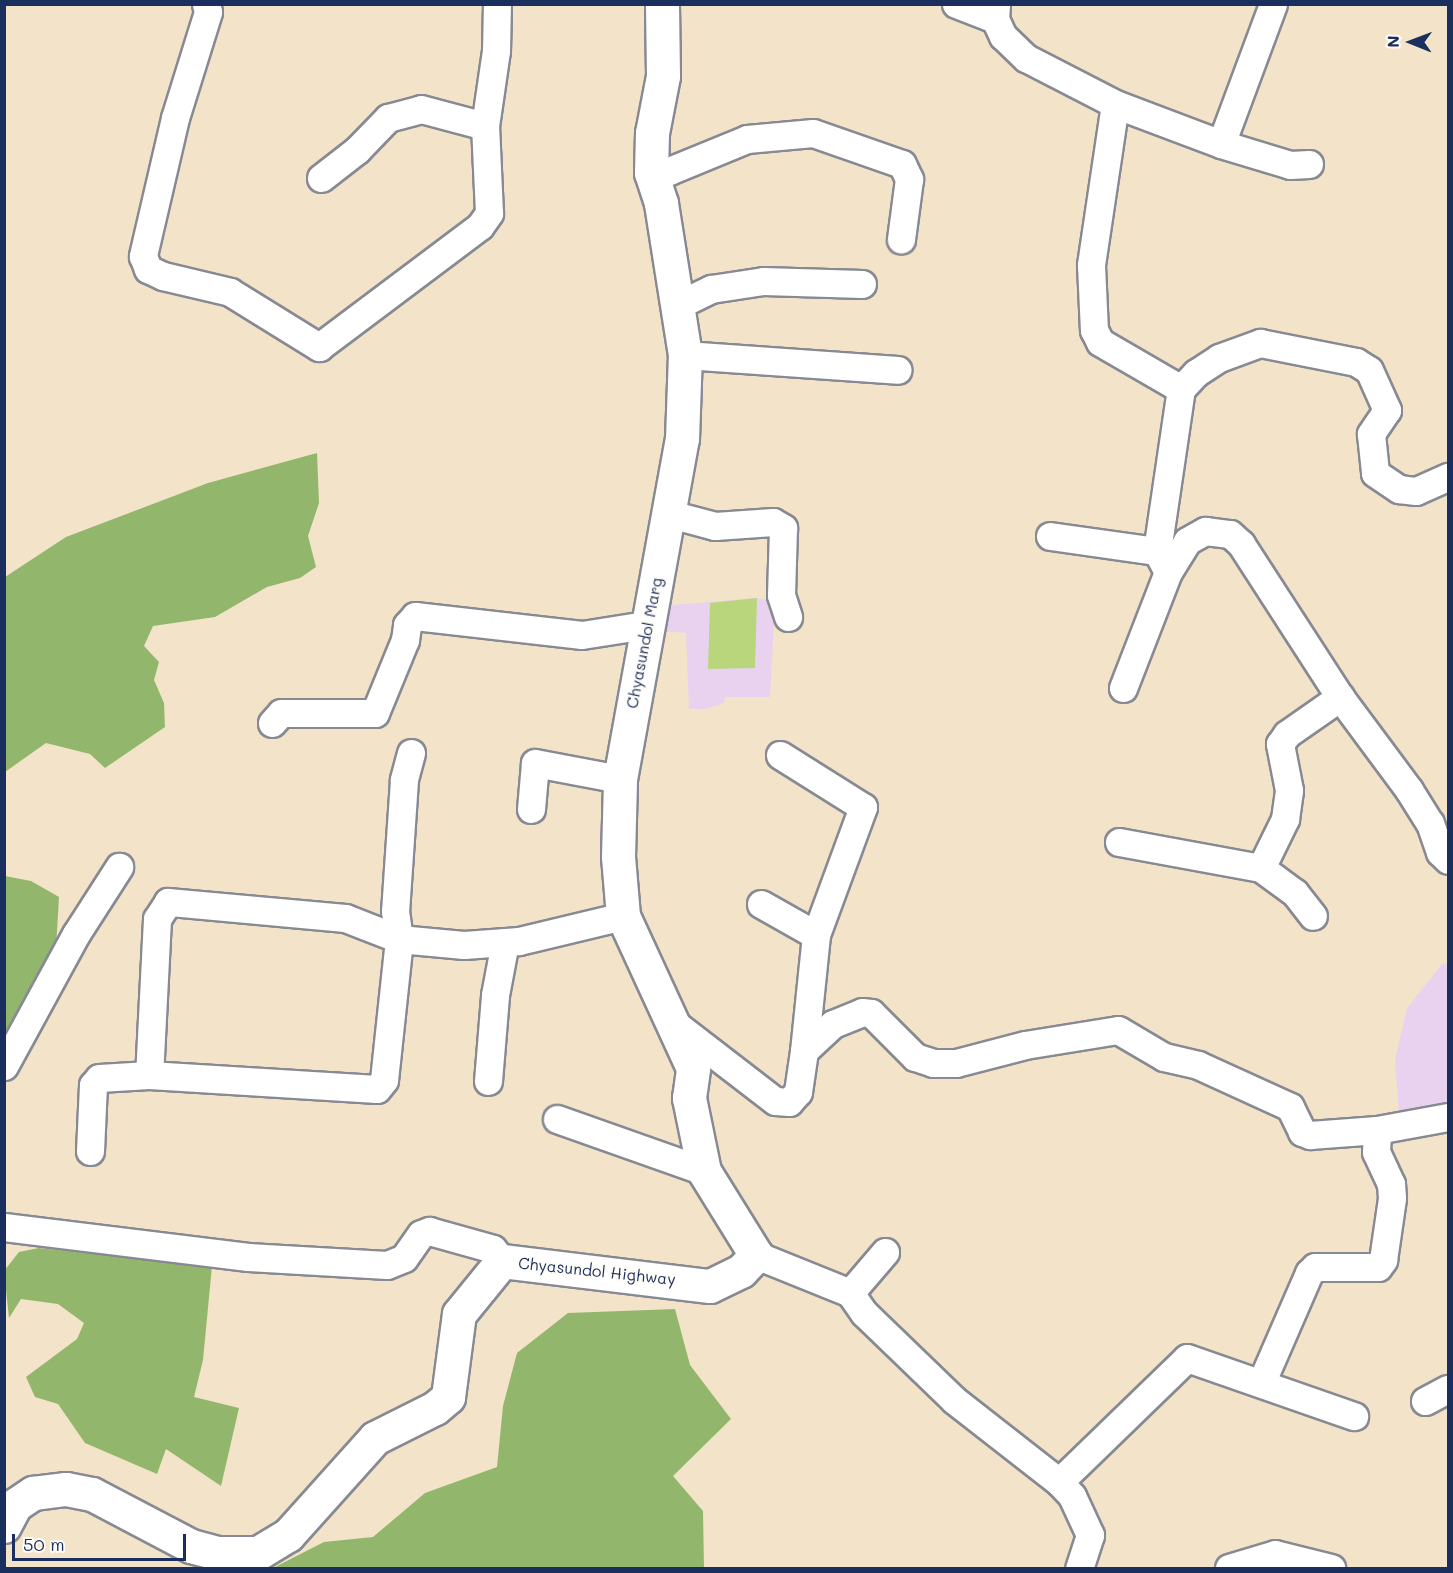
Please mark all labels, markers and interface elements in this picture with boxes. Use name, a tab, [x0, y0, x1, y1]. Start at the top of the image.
north arrow	[1381, 12, 1441, 72]
text: N	[1382, 35, 1403, 48]
street label: Chyasundol Marg	[622, 576, 666, 710]
street label: Chyasundol Highway	[517, 1253, 677, 1289]
scale bar	[15, 1522, 189, 1560]
text: 50 m	[23, 1532, 65, 1556]

